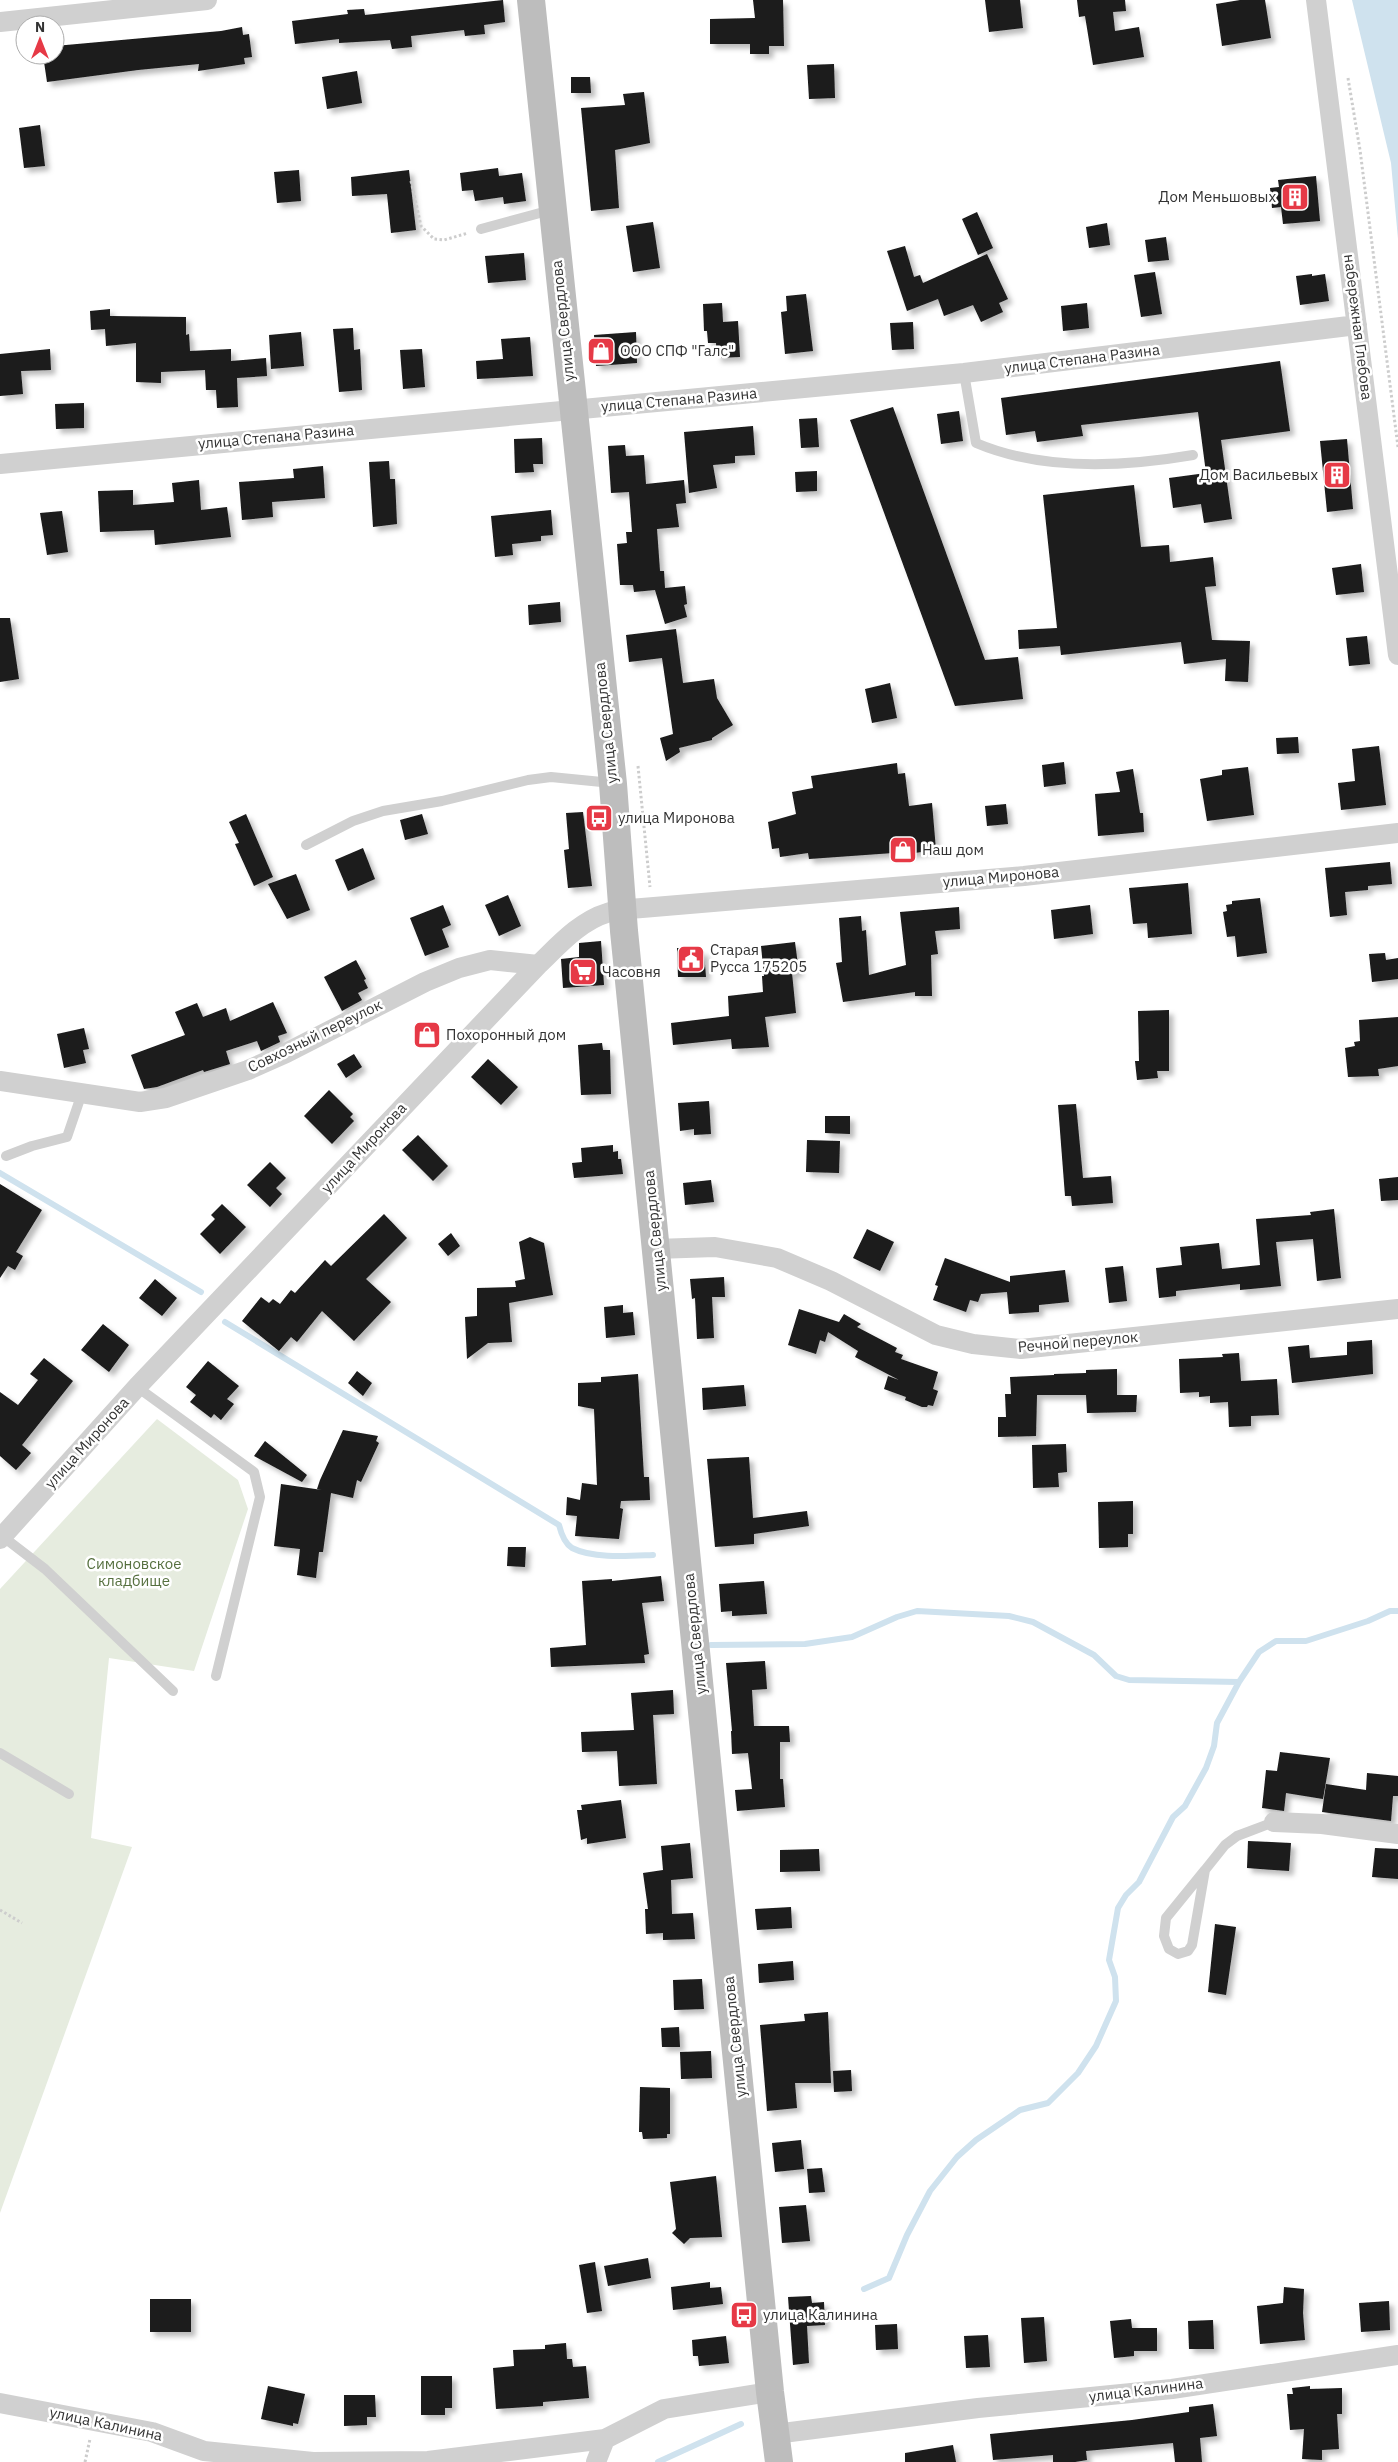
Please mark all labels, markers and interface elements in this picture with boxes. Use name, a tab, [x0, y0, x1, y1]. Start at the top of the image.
north arrow	[15, 15, 65, 65]
text: N	[35, 18, 45, 36]
building icon: Дом Меньшовых	[1280, 182, 1310, 212]
place label: Дом Меньшовых	[1159, 187, 1276, 206]
street label: набережная Глебова	[1340, 253, 1377, 401]
street label: улица Свердлова	[547, 259, 578, 383]
shop icon: ООО СПФ "Галс"	[586, 336, 616, 366]
street label: улица Степана Разина	[1003, 340, 1161, 377]
place label: ООО СПФ "Галс"	[620, 341, 734, 360]
street label: улица Степана Разина	[600, 383, 758, 416]
street label: улица Степана Разина	[197, 420, 355, 453]
building icon: Дом Васильевых	[1322, 460, 1352, 490]
place label: Дом Васильевых	[1199, 465, 1318, 484]
street label: улица Свердлова	[590, 661, 621, 785]
bus stop icon: улица Миронова	[584, 803, 614, 833]
place label: улица Миронова	[618, 808, 735, 827]
shop icon: Наш дом	[888, 835, 918, 865]
place label: Наш дом	[922, 840, 984, 859]
street label: улица Миронова	[942, 862, 1060, 891]
place label: Старая Русса 175205	[710, 940, 807, 976]
public building icon: Старая Русса 175205	[676, 944, 706, 974]
supermarket icon: Часовня	[568, 957, 598, 987]
place label: Часовня	[602, 962, 661, 981]
street label: Совхозный переулок	[244, 995, 385, 1076]
shop icon: Похоронный дом	[412, 1020, 442, 1050]
place label: Похоронный дом	[446, 1025, 566, 1044]
street label: улица Миронова	[317, 1098, 410, 1197]
street label: улица Свердлова	[639, 1169, 670, 1293]
street label: Речной переулок	[1017, 1327, 1139, 1356]
street label: улица Миронова	[41, 1393, 133, 1492]
park label: Симоновское кладбище	[87, 1554, 181, 1590]
street label: улица Свердлова	[679, 1572, 710, 1696]
street label: улица Свердлова	[719, 1975, 750, 2099]
bus stop icon: улица Калинина	[729, 2300, 759, 2330]
place label: улица Калинина	[763, 2305, 878, 2324]
street label: улица Калинина	[1088, 2373, 1204, 2406]
street label: улица Калинина	[48, 2402, 164, 2445]

